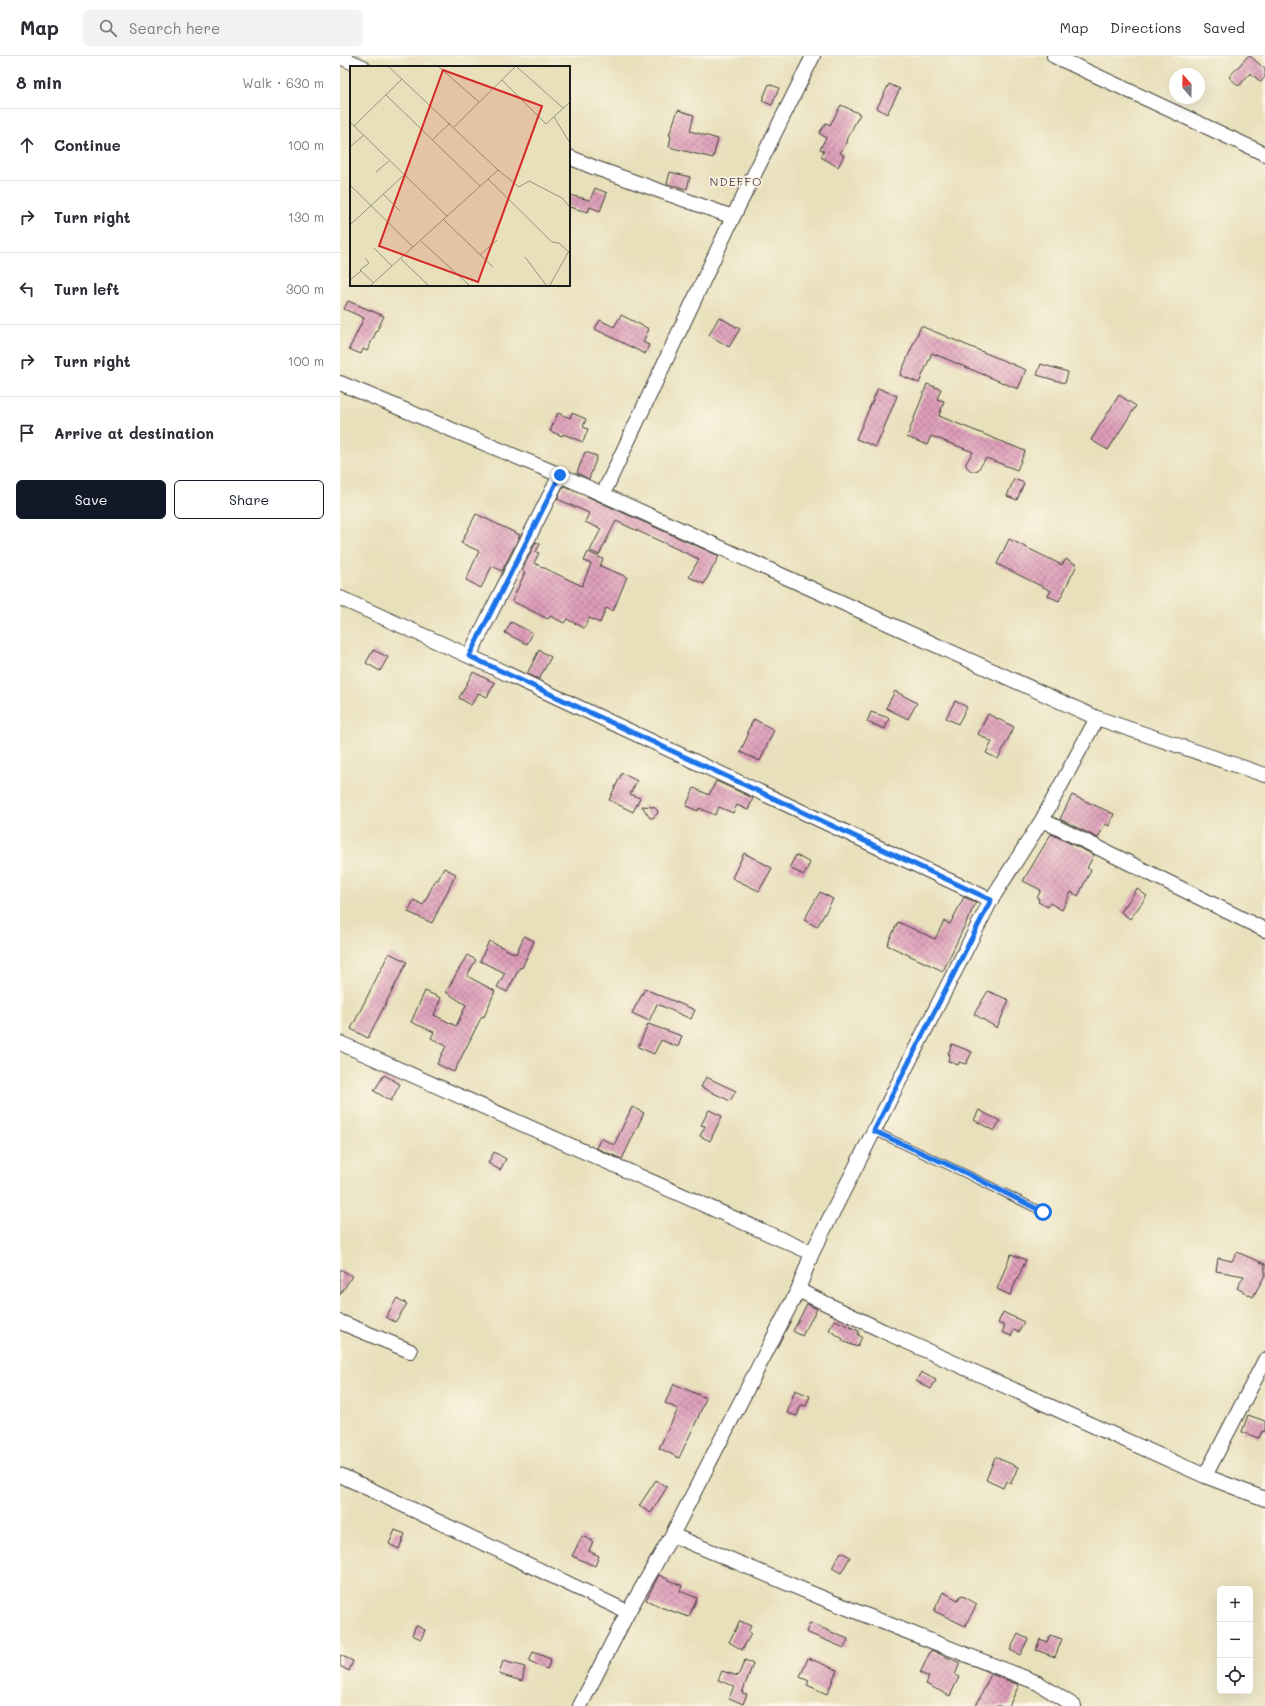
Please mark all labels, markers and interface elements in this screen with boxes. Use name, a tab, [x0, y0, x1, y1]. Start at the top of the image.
search box	[83, 10, 363, 46]
text: Map	[20, 15, 59, 40]
icon: search	[97, 17, 119, 39]
text: Search here	[129, 18, 220, 38]
text: Map	[1060, 18, 1088, 37]
text: Directions	[1110, 18, 1181, 37]
text: Saved	[1203, 18, 1245, 37]
inset map	[350, 66, 570, 286]
north arrow	[1169, 68, 1205, 104]
text: 8 min	[16, 71, 62, 93]
text: Walk · 630 m	[242, 74, 324, 91]
icon: ahead	[16, 134, 38, 156]
text: Continue	[54, 135, 121, 155]
text: 100 m	[288, 136, 324, 153]
district label: NDEFFO	[710, 173, 762, 189]
icon: right	[16, 206, 38, 228]
text: Turn right	[54, 207, 131, 227]
text: 130 m	[288, 208, 324, 225]
icon: left	[16, 278, 38, 300]
text: Turn left	[54, 279, 119, 299]
text: 300 m	[286, 280, 324, 297]
icon: right	[16, 350, 38, 372]
text: Turn right	[54, 351, 131, 371]
text: 100 m	[288, 352, 324, 369]
icon: arrive	[16, 422, 38, 444]
text: Arrive at destination	[54, 423, 214, 443]
route end	[551, 466, 569, 484]
button: Save	[16, 480, 166, 519]
button: Share	[174, 480, 324, 519]
route start	[1034, 1203, 1052, 1221]
map controls	[1217, 1586, 1253, 1694]
button: +	[1217, 1586, 1253, 1622]
button: −	[1217, 1622, 1253, 1658]
button: locate	[1217, 1658, 1253, 1694]

